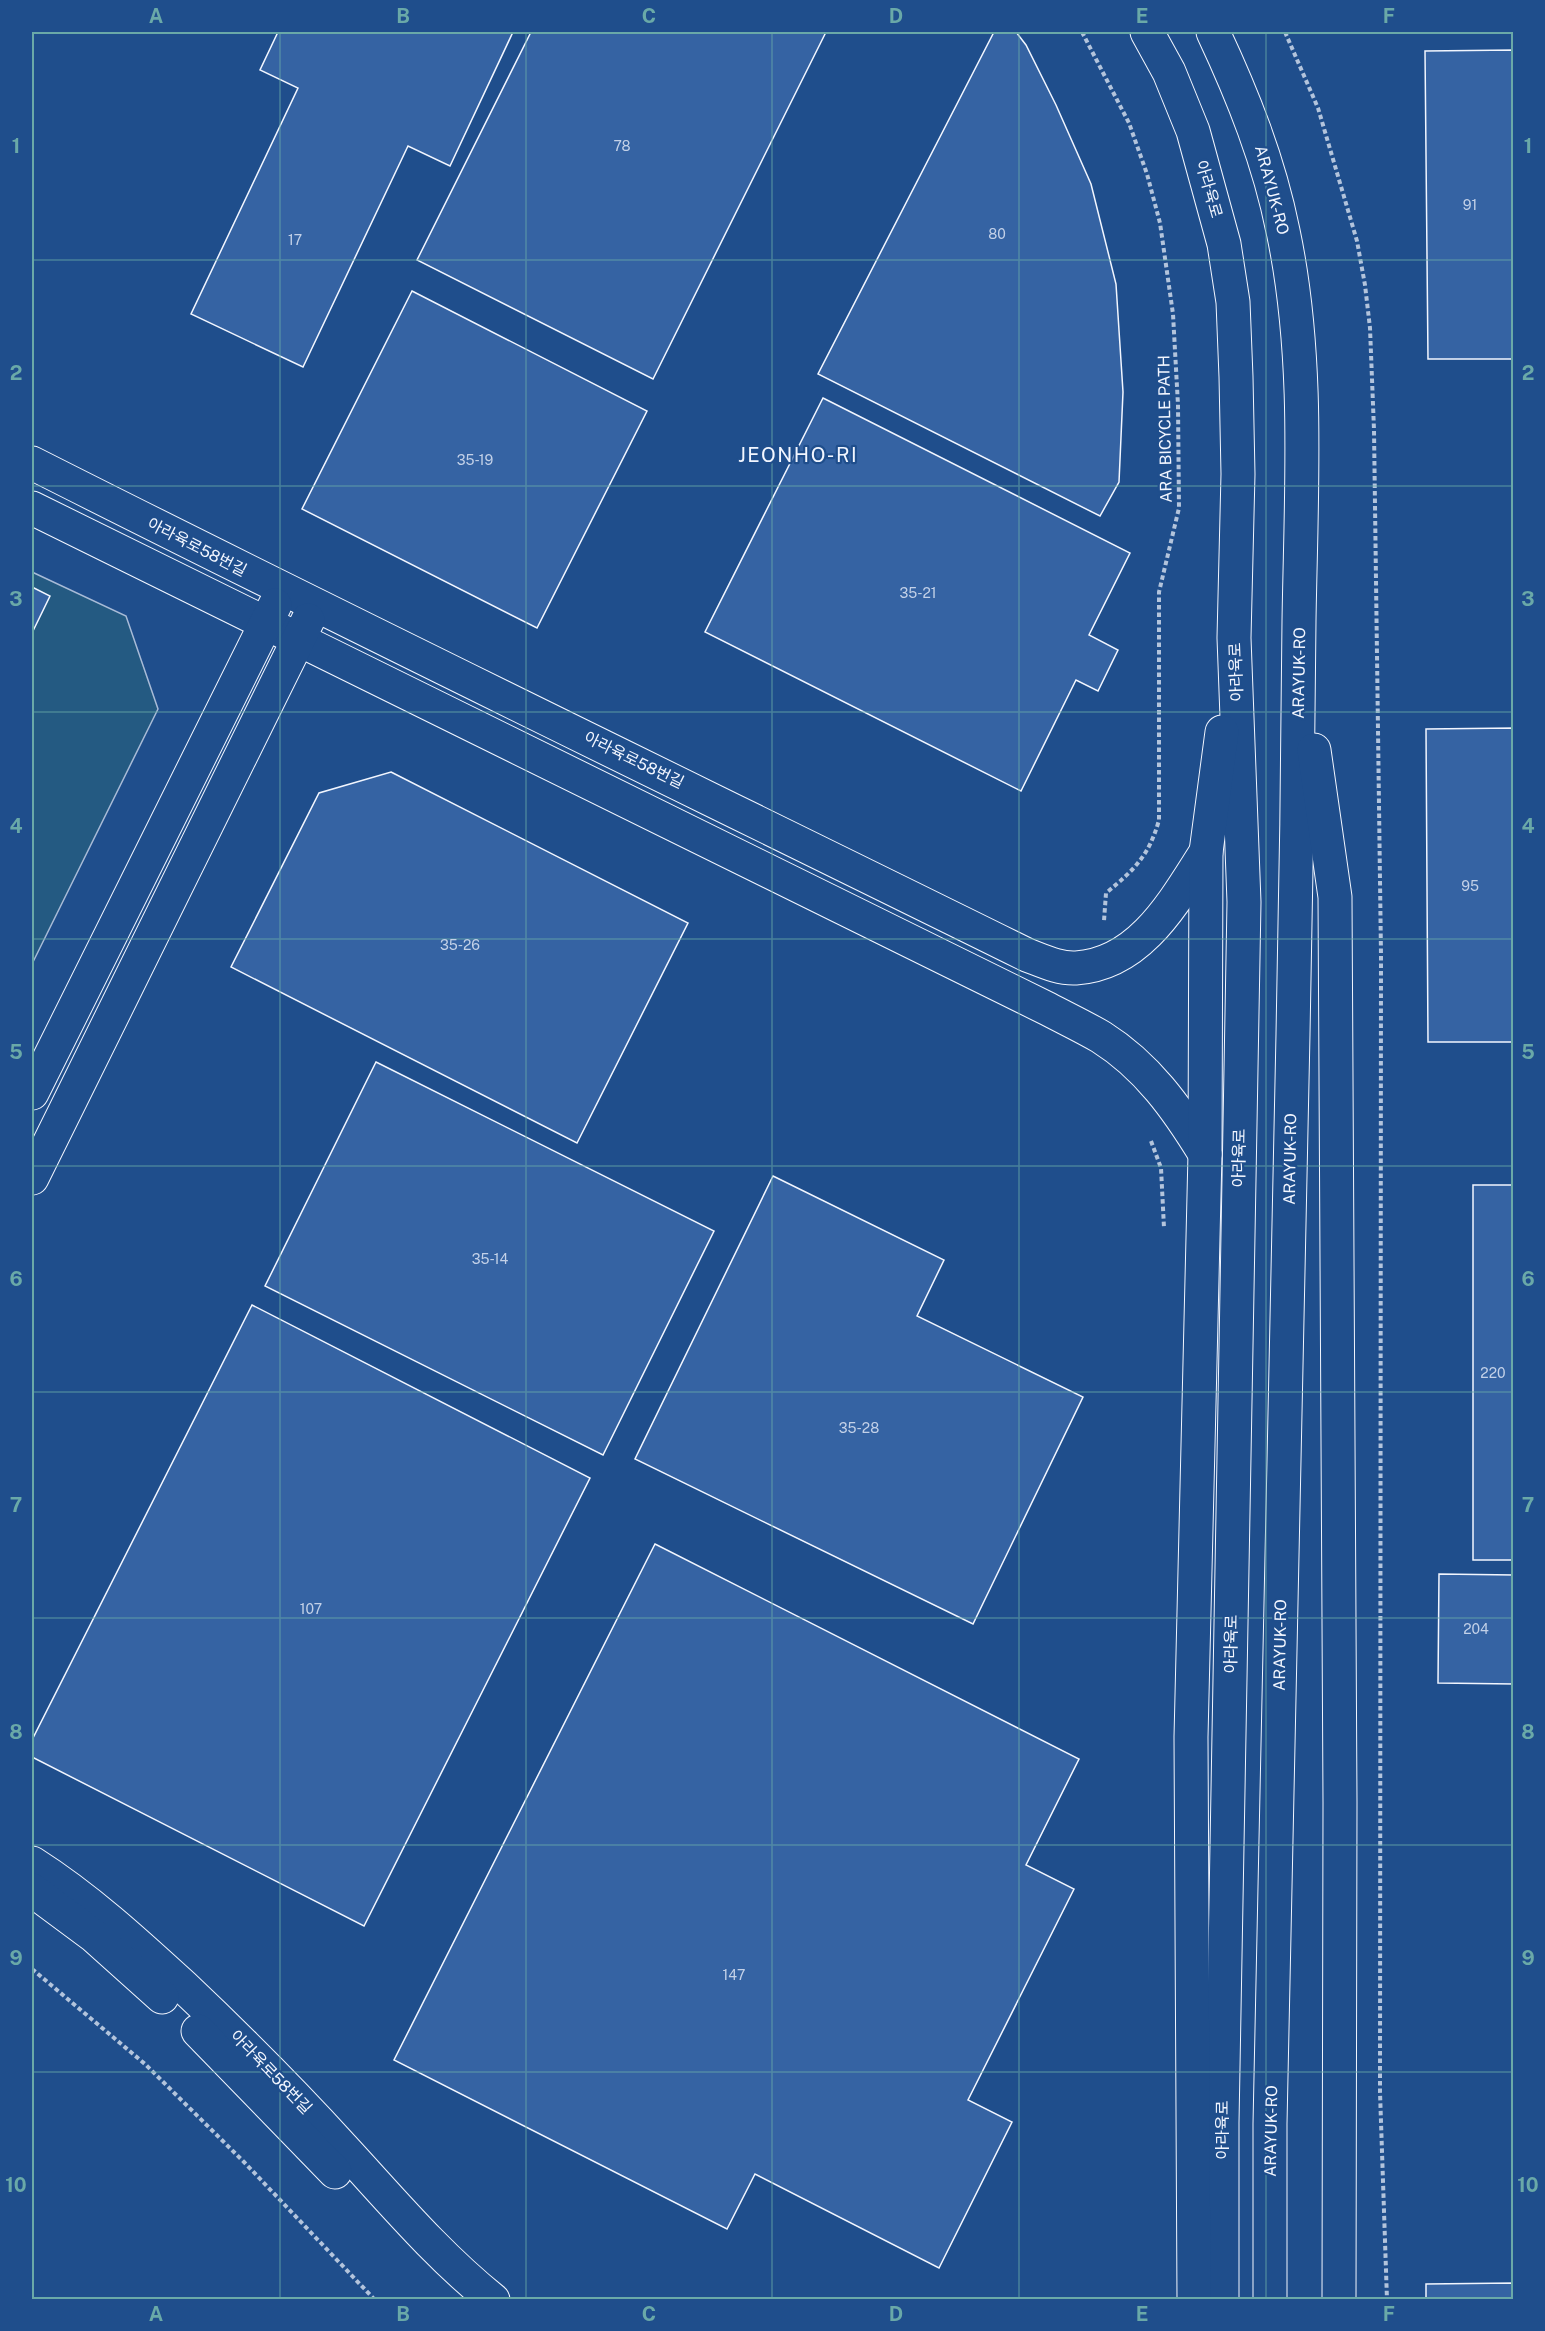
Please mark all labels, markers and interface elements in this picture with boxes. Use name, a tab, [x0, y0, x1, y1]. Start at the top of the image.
text: A	[149, 4, 163, 28]
text: B	[396, 4, 410, 28]
text: C	[642, 4, 656, 28]
text: D	[889, 4, 903, 28]
text: E	[1136, 4, 1148, 28]
text: F	[1383, 4, 1395, 28]
text: 1	[12, 134, 20, 158]
text: 1	[1524, 134, 1532, 158]
house number: 78	[613, 138, 631, 154]
street label: ARAYUK-RO	[1251, 143, 1293, 237]
street label: 아라육로	[1192, 158, 1226, 220]
house number: 91	[1463, 197, 1477, 213]
house number: 80	[988, 226, 1006, 242]
house number: 17	[288, 232, 302, 248]
street label: ARA BICYCLE PATH	[1154, 355, 1176, 503]
text: 2	[10, 361, 22, 385]
text: 2	[1522, 361, 1534, 385]
district label: JEONHO-RI	[738, 443, 858, 467]
house number: 35-19	[457, 452, 493, 468]
street label: 아라육로58번길	[144, 514, 250, 580]
house number: 35-21	[899, 585, 937, 601]
text: 3	[9, 587, 23, 611]
text: 3	[1521, 587, 1535, 611]
street label: ARAYUK-RO	[1289, 627, 1309, 719]
street label: 아라육로	[1225, 642, 1247, 702]
street label: 아라육로58번길	[581, 728, 687, 792]
text: 4	[9, 814, 23, 838]
text: 4	[1521, 814, 1535, 838]
house number: 95	[1461, 878, 1479, 894]
house number: 35-26	[440, 937, 480, 953]
text: 5	[9, 1040, 23, 1064]
text: 5	[1521, 1040, 1535, 1064]
street label: ARAYUK-RO	[1280, 1113, 1300, 1205]
street label: 아라육로	[1229, 1128, 1249, 1188]
house number: 35-14	[472, 1251, 508, 1267]
text: 6	[9, 1267, 23, 1291]
text: 6	[1521, 1267, 1535, 1291]
house number: 220	[1480, 1365, 1506, 1381]
house number: 35-28	[839, 1420, 879, 1436]
text: 7	[10, 1493, 22, 1517]
text: 7	[1522, 1493, 1534, 1517]
street label: ARAYUK-RO	[1270, 1599, 1290, 1691]
house number: 107	[300, 1601, 322, 1617]
street label: 아라육로	[1221, 1614, 1241, 1674]
house number: 204	[1463, 1621, 1489, 1637]
text: 8	[9, 1720, 23, 1744]
text: 8	[1521, 1720, 1535, 1744]
text: 9	[9, 1946, 23, 1970]
text: 9	[1521, 1946, 1535, 1970]
house number: 147	[723, 1967, 745, 1983]
street label: 아라육로58번길	[226, 2026, 316, 2118]
street label: ARAYUK-RO	[1261, 2085, 1281, 2177]
street label: 아라육로	[1213, 2100, 1232, 2159]
text: 10	[5, 2173, 27, 2197]
text: 10	[1517, 2173, 1539, 2197]
text: A	[149, 2302, 163, 2326]
text: B	[396, 2302, 410, 2326]
text: C	[642, 2302, 656, 2326]
text: D	[889, 2302, 903, 2326]
text: E	[1136, 2302, 1148, 2326]
text: F	[1383, 2302, 1395, 2326]

